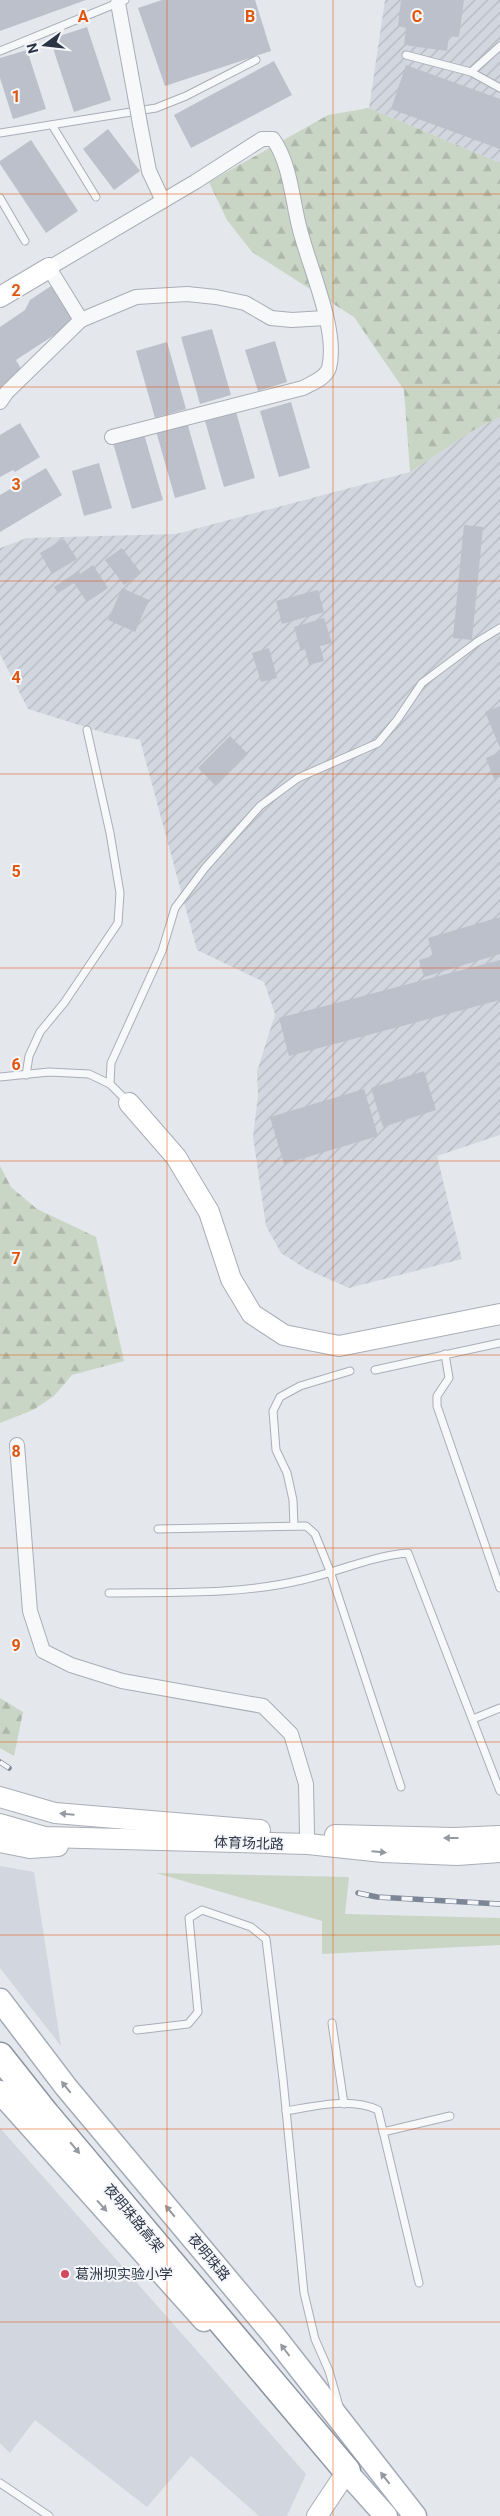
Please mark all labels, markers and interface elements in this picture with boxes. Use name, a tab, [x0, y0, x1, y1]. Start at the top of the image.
text: A	[78, 7, 89, 26]
text: B	[245, 7, 255, 26]
text: C	[412, 7, 422, 26]
north arrow	[20, 20, 70, 70]
text: N	[23, 42, 41, 55]
text: 1	[11, 87, 21, 106]
text: 2	[11, 281, 21, 300]
text: 3	[11, 475, 21, 494]
text: 4	[11, 668, 21, 687]
text: 5	[11, 862, 21, 881]
text: 6	[11, 1055, 21, 1074]
text: 7	[11, 1249, 21, 1268]
text: 8	[11, 1442, 21, 1461]
text: 9	[11, 1636, 21, 1655]
one-way arrow	[58, 1810, 74, 1818]
street label: 体育场北路	[214, 1834, 284, 1852]
one-way arrow	[443, 1834, 459, 1842]
one-way arrow	[371, 1848, 387, 1856]
one-way arrow	[61, 2080, 71, 2093]
one-way arrow	[69, 2142, 81, 2154]
street label: 夜明珠路高架	[101, 2181, 167, 2255]
one-way arrow	[96, 2200, 108, 2212]
one-way arrow	[164, 2206, 176, 2218]
street label: 夜明珠路	[185, 2230, 233, 2284]
place label: 葛洲坝实验小学	[75, 2266, 173, 2282]
marker: 葛洲坝实验小学	[59, 2268, 71, 2280]
one-way arrow	[280, 2343, 290, 2357]
one-way arrow	[380, 2472, 391, 2485]

